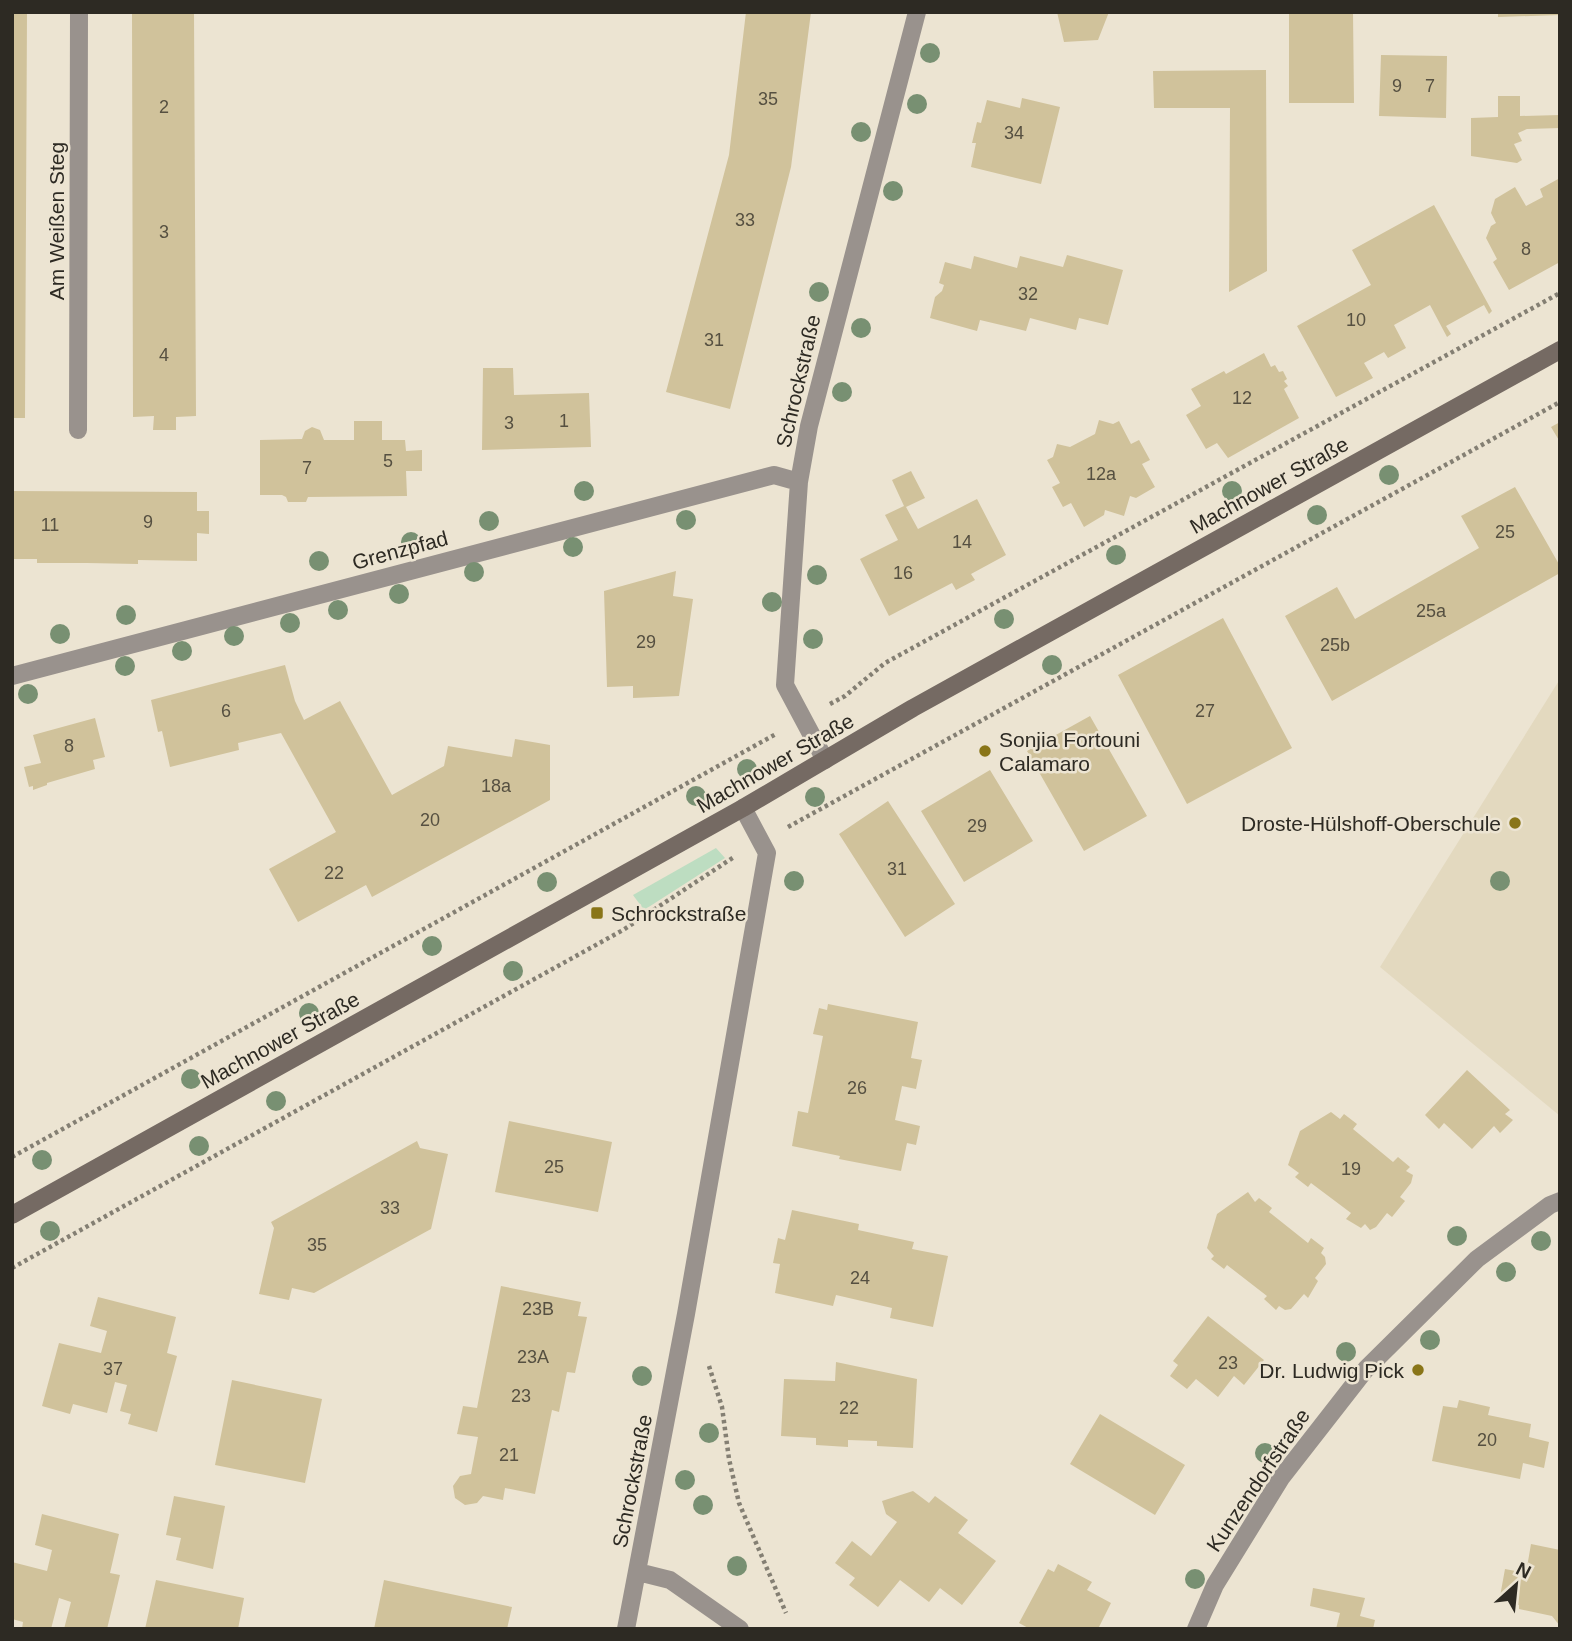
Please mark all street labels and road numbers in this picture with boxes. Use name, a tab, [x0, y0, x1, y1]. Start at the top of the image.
street label: Am Weißen Steg	[45, 142, 68, 300]
street label: Schrockstraße	[772, 312, 824, 450]
street label: Machnower Straße	[1186, 432, 1352, 538]
street label: Grenzpfad	[350, 526, 450, 574]
street label: Machnower Straße	[692, 709, 858, 817]
street label: Machnower Straße	[197, 987, 363, 1093]
street label: Kunzendorfstraße	[1202, 1404, 1314, 1556]
street label: Schrockstraße	[608, 1412, 656, 1550]

